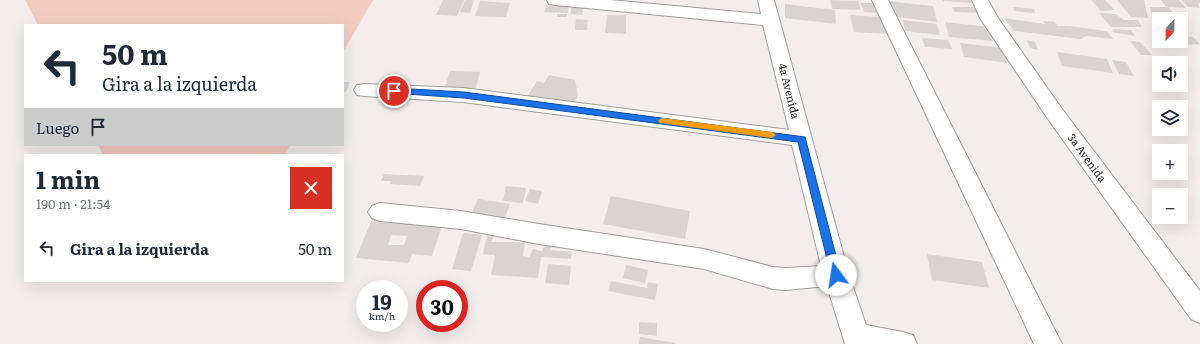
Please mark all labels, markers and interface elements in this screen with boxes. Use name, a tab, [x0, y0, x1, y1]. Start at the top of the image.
north arrow	[1152, 12, 1188, 48]
map controls	[1152, 12, 1188, 224]
text: 50 m	[102, 32, 168, 74]
icon: left	[36, 40, 88, 92]
button: sound	[1152, 56, 1188, 92]
street label: 4a Avenida	[775, 61, 805, 120]
text: Gira a la izquierda	[102, 70, 257, 97]
pin	[377, 74, 411, 108]
icon: arrive	[383, 80, 405, 102]
button: layers	[1152, 100, 1188, 136]
text: Luego	[36, 116, 79, 139]
icon: arrive	[87, 116, 109, 138]
street label: 3a Avenida	[1065, 130, 1111, 185]
button: +	[1152, 144, 1188, 180]
text: 1 min	[36, 161, 100, 196]
button: close	[290, 167, 332, 209]
button: −	[1152, 188, 1188, 224]
text: 190 m · 21:54	[36, 194, 110, 213]
icon: left	[36, 237, 58, 259]
text: Gira a la izquierda	[70, 237, 209, 260]
text: 50 m	[298, 237, 332, 260]
position arrow	[815, 254, 857, 296]
speed limit sign: 30	[416, 280, 468, 332]
text: 19	[372, 286, 392, 316]
text: km/h	[369, 308, 395, 323]

